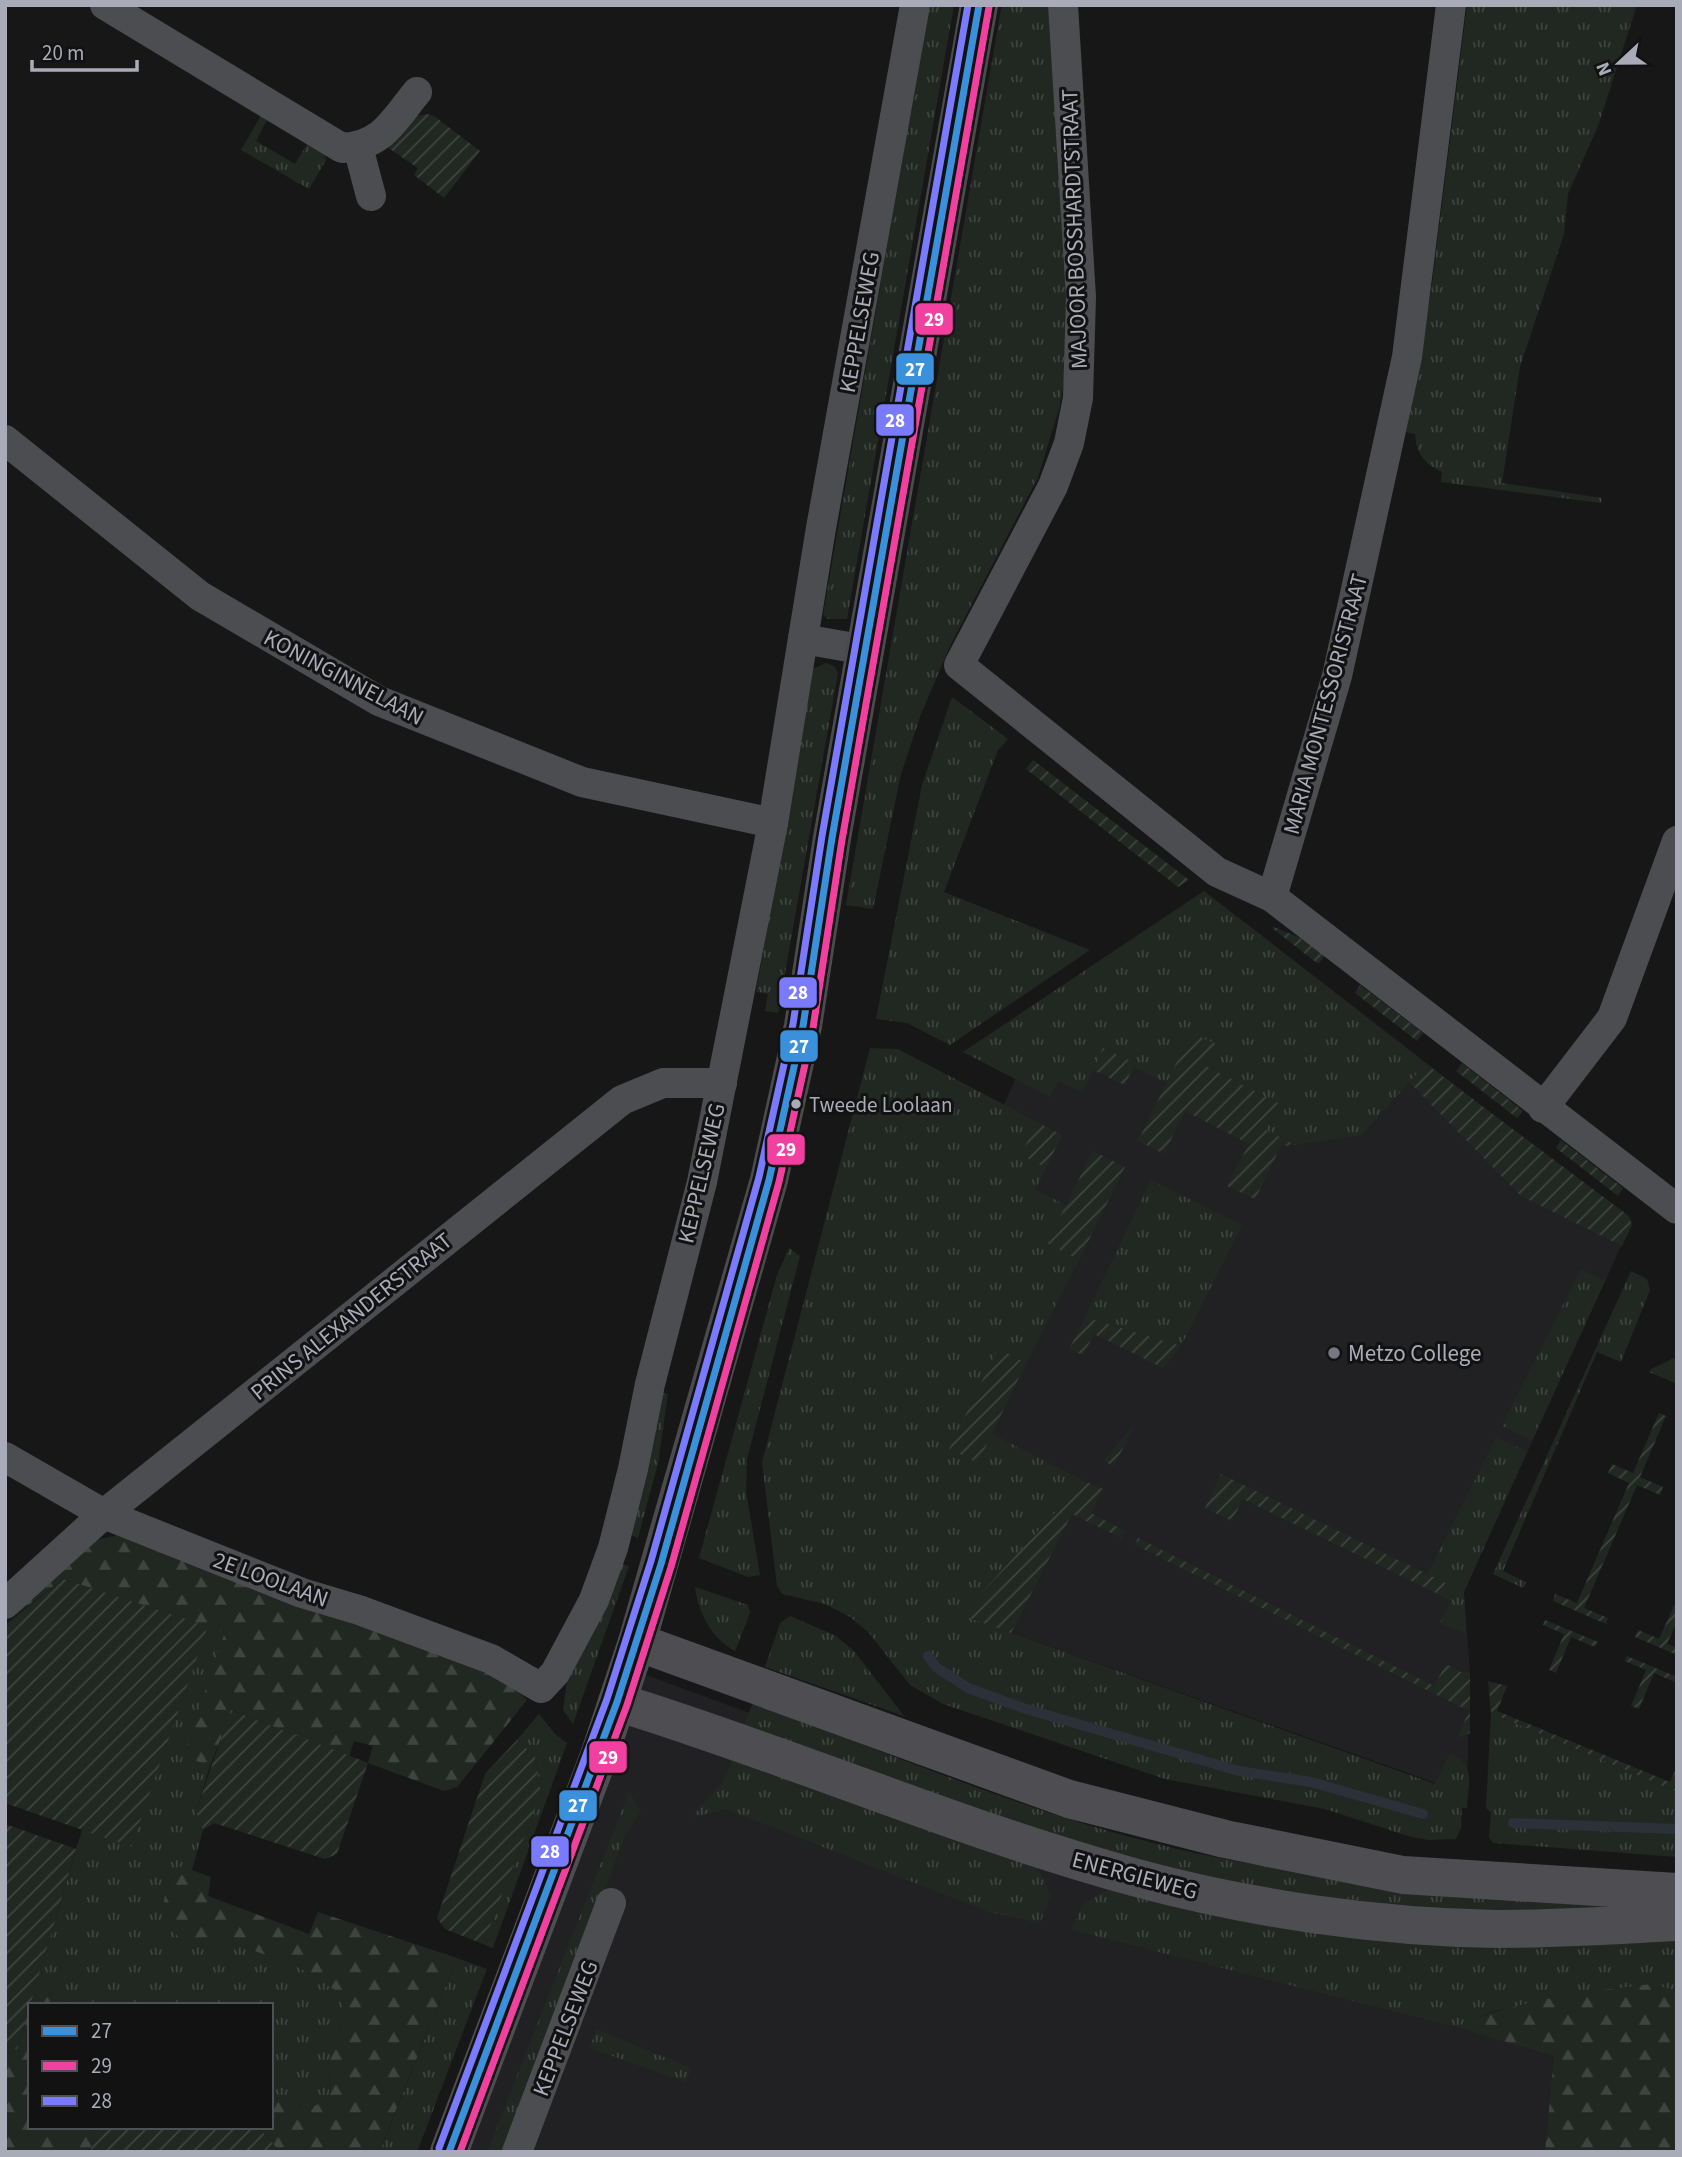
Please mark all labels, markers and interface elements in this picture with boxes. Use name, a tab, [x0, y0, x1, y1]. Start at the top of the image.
scale bar	[32, 28, 136, 72]
north arrow	[1584, 28, 1654, 98]
text: 20 m	[42, 38, 84, 68]
text: N	[1590, 58, 1620, 80]
street label: MAJOOR BOSSHARDTSTRAAT	[1053, 88, 1096, 370]
street label: KEPPELSEWEG	[831, 249, 888, 395]
line badge: 29	[914, 302, 954, 336]
text: 29	[924, 307, 944, 334]
line badge: 27	[895, 352, 935, 386]
text: 27	[905, 357, 925, 384]
line badge: 28	[875, 403, 915, 437]
text: 28	[885, 408, 905, 435]
street label: MARIA MONTESSORISTRAAT	[1275, 570, 1376, 838]
street label: KONINGINNELAAN	[258, 621, 430, 734]
line badge: 28	[778, 976, 818, 1009]
text: 28	[788, 980, 808, 1007]
line badge: 27	[779, 1029, 819, 1063]
text: 27	[789, 1034, 809, 1061]
place label: Tweede Loolaan	[809, 1090, 952, 1120]
marker: Tweede Loolaan	[789, 1097, 803, 1111]
street label: KEPPELSEWEG	[669, 1100, 734, 1247]
line badge: 29	[766, 1133, 806, 1166]
text: 29	[776, 1137, 796, 1164]
street label: PRINS ALEXANDERSTRAAT	[243, 1225, 459, 1408]
place label: Metzo College	[1348, 1337, 1481, 1370]
marker: Metzo College	[1326, 1345, 1342, 1361]
street label: 2E LOOLAAN	[209, 1543, 333, 1616]
line badge: 29	[588, 1740, 628, 1774]
text: 29	[598, 1745, 618, 1772]
line badge: 27	[558, 1789, 598, 1822]
text: 27	[568, 1793, 588, 1820]
line badge: 28	[530, 1835, 570, 1868]
text: 28	[540, 1839, 560, 1866]
street label: ENERGIEWEG	[1068, 1843, 1201, 1908]
street label: KEPPELSEWEG	[524, 1955, 607, 2101]
legend	[28, 2003, 273, 2129]
text: 27	[91, 2016, 112, 2046]
text: 29	[91, 2051, 112, 2081]
text: 28	[91, 2086, 112, 2116]

